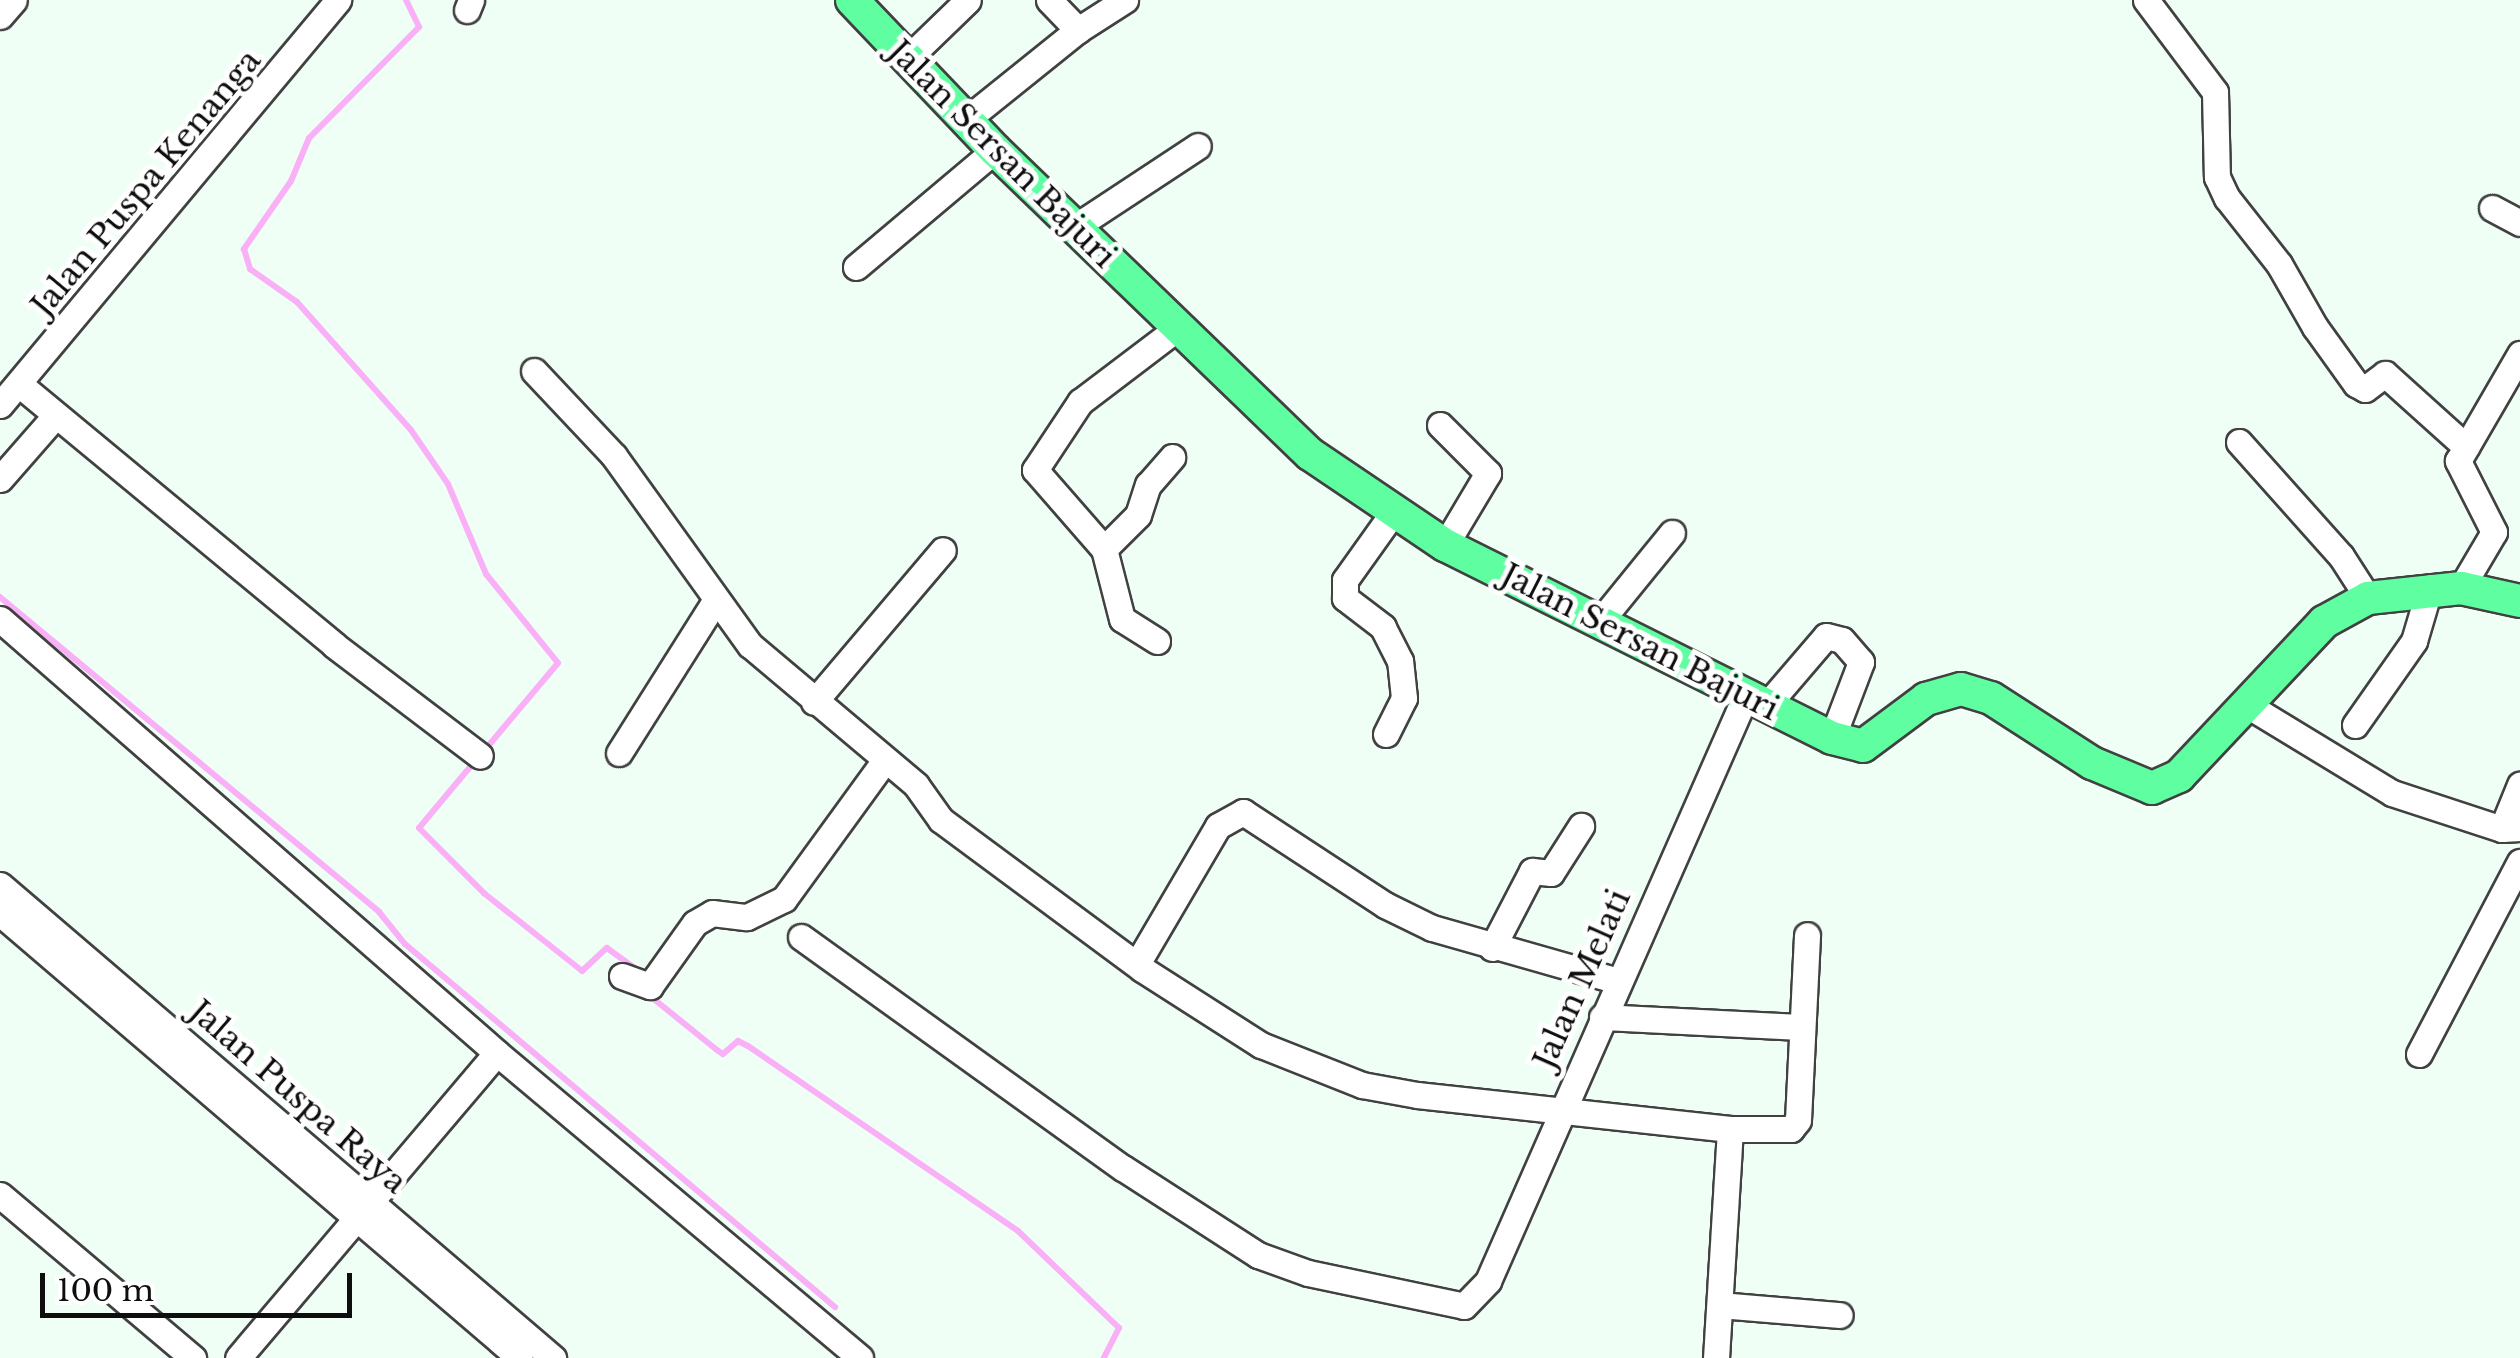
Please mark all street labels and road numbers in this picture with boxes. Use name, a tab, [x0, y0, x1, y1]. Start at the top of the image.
street label: Jalan Sersan Bajuri	[880, 32, 1124, 276]
street label: Jalan Puspa Kenanga	[23, 42, 269, 324]
street label: Jalan Sersan Bajuri	[1495, 555, 1785, 729]
street label: Jalan Melati	[1525, 883, 1639, 1075]
street label: Jalan Puspa Raya	[181, 992, 415, 1202]

